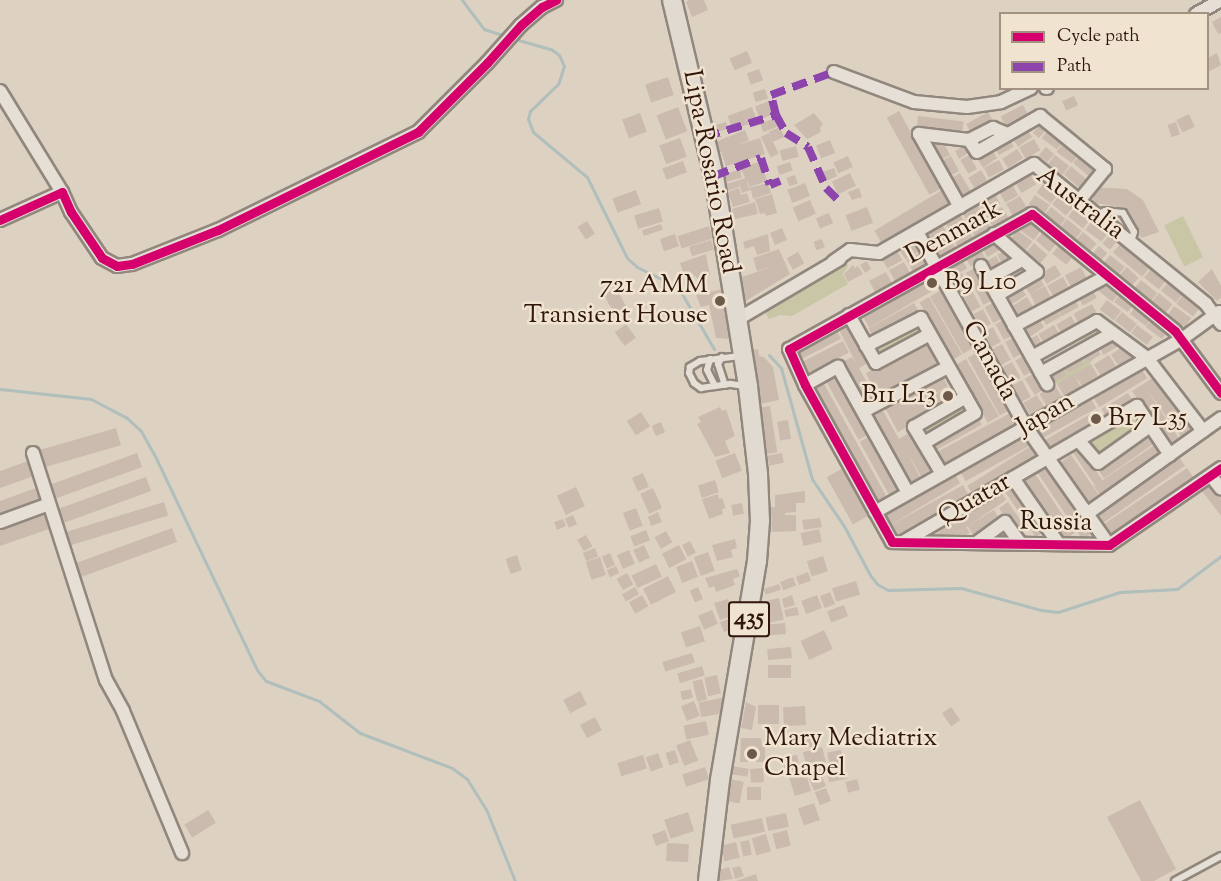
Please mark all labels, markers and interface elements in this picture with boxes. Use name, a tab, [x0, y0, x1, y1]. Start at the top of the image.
legend	[999, 12, 1209, 90]
text: Cycle path	[1057, 24, 1140, 50]
text: Path	[1057, 54, 1092, 80]
street label: Lipa-Rosario Road	[675, 67, 745, 277]
street label: Australia	[1030, 161, 1130, 247]
street label: Denmark	[901, 194, 1007, 272]
place label: B9 L10	[944, 267, 1017, 299]
place label: 721 AMM Transient House	[524, 270, 708, 332]
marker: B9 L10	[925, 276, 939, 290]
marker: 721 AMM Transient House	[713, 294, 727, 308]
street label: Canada	[954, 316, 1024, 406]
place label: B11 L13	[861, 380, 936, 412]
street label: Japan	[1012, 386, 1080, 444]
marker: B11 L13	[941, 389, 955, 403]
place label: B17 L35	[1108, 403, 1187, 435]
marker: B17 L35	[1089, 412, 1103, 426]
street label: Quatar	[933, 467, 1017, 533]
street label: Russia	[1019, 507, 1093, 539]
road number: 435	[728, 598, 770, 640]
place label: Mary Mediatrix Chapel	[764, 723, 937, 784]
marker: Mary Mediatrix Chapel	[745, 747, 759, 761]

